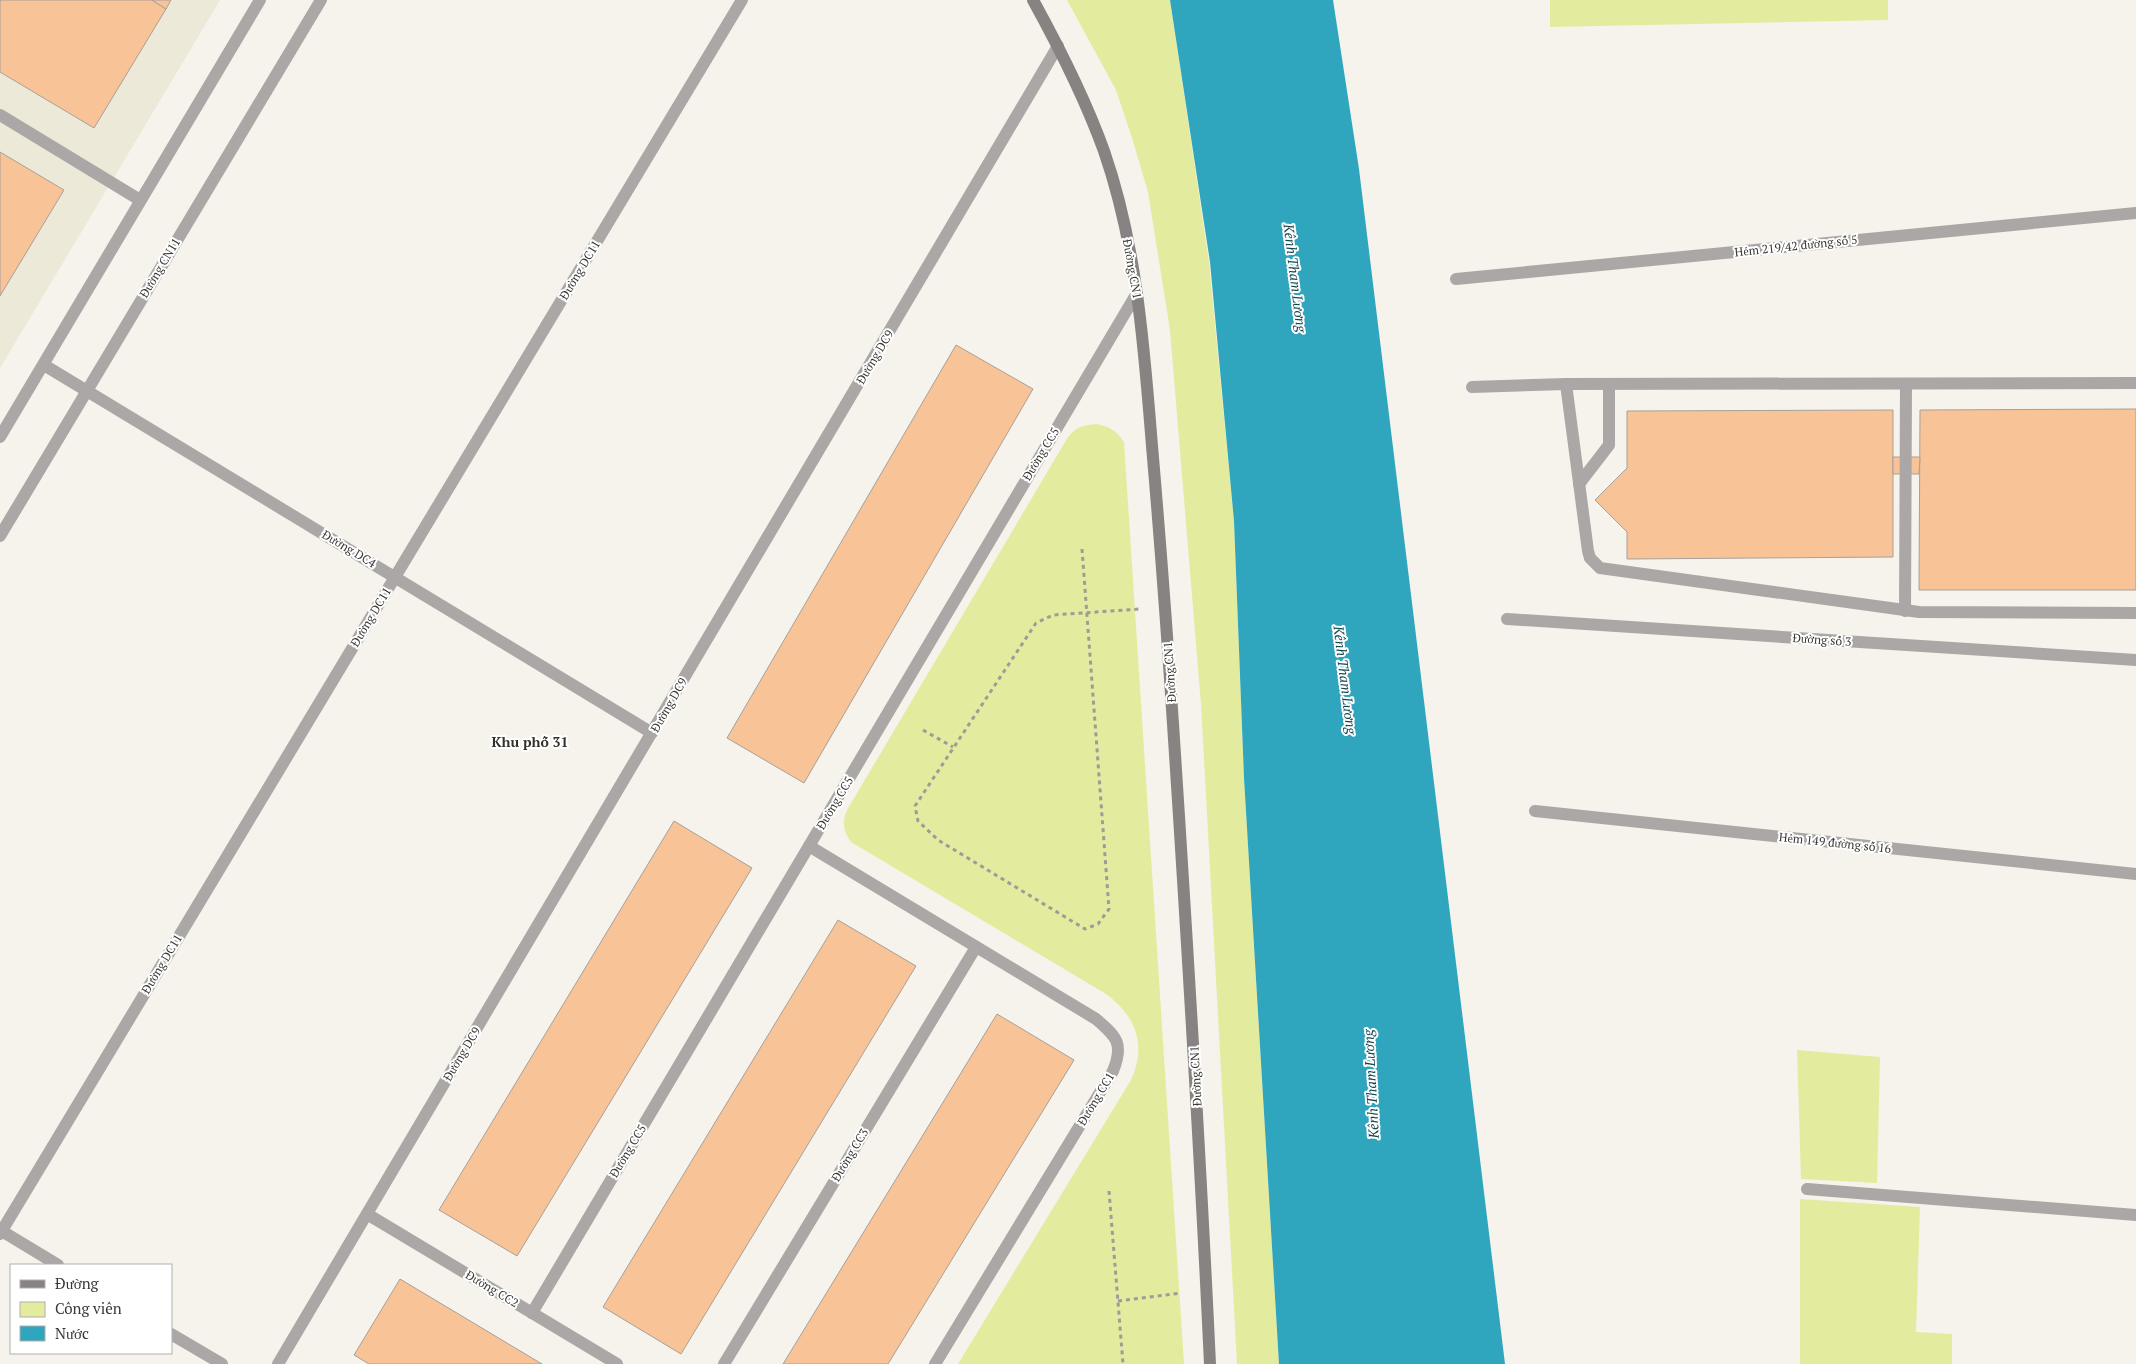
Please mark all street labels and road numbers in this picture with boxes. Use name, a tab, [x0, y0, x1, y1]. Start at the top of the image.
street label: Hẻm 219/42 đường số 5	[1734, 232, 1858, 259]
street label: Đường CN11	[136, 235, 183, 300]
street label: Đường DC11	[556, 237, 603, 302]
street label: Đường CN1	[1120, 238, 1145, 300]
street label: Đường DC9	[853, 327, 897, 386]
street label: Đường CC5	[1019, 424, 1062, 483]
street label: Đường DC4	[320, 527, 379, 571]
street label: Đường DC11	[347, 584, 394, 649]
street label: Đường số 3	[1792, 630, 1852, 649]
street label: Đường CN1	[1160, 641, 1179, 703]
street label: Đường DC9	[647, 675, 690, 735]
street label: Đường CC5	[813, 773, 856, 832]
street label: Hẻm 149 đường số 16	[1778, 829, 1893, 856]
street label: Đường DC11	[138, 931, 185, 996]
street label: Đường DC9	[440, 1024, 484, 1083]
street label: Đường CN1	[1186, 1045, 1205, 1107]
street label: Đường CC1	[1074, 1069, 1117, 1128]
street label: Đường CC5	[606, 1121, 649, 1180]
street label: Đường CC3	[828, 1125, 871, 1184]
street label: Đường CC2	[463, 1267, 522, 1310]

